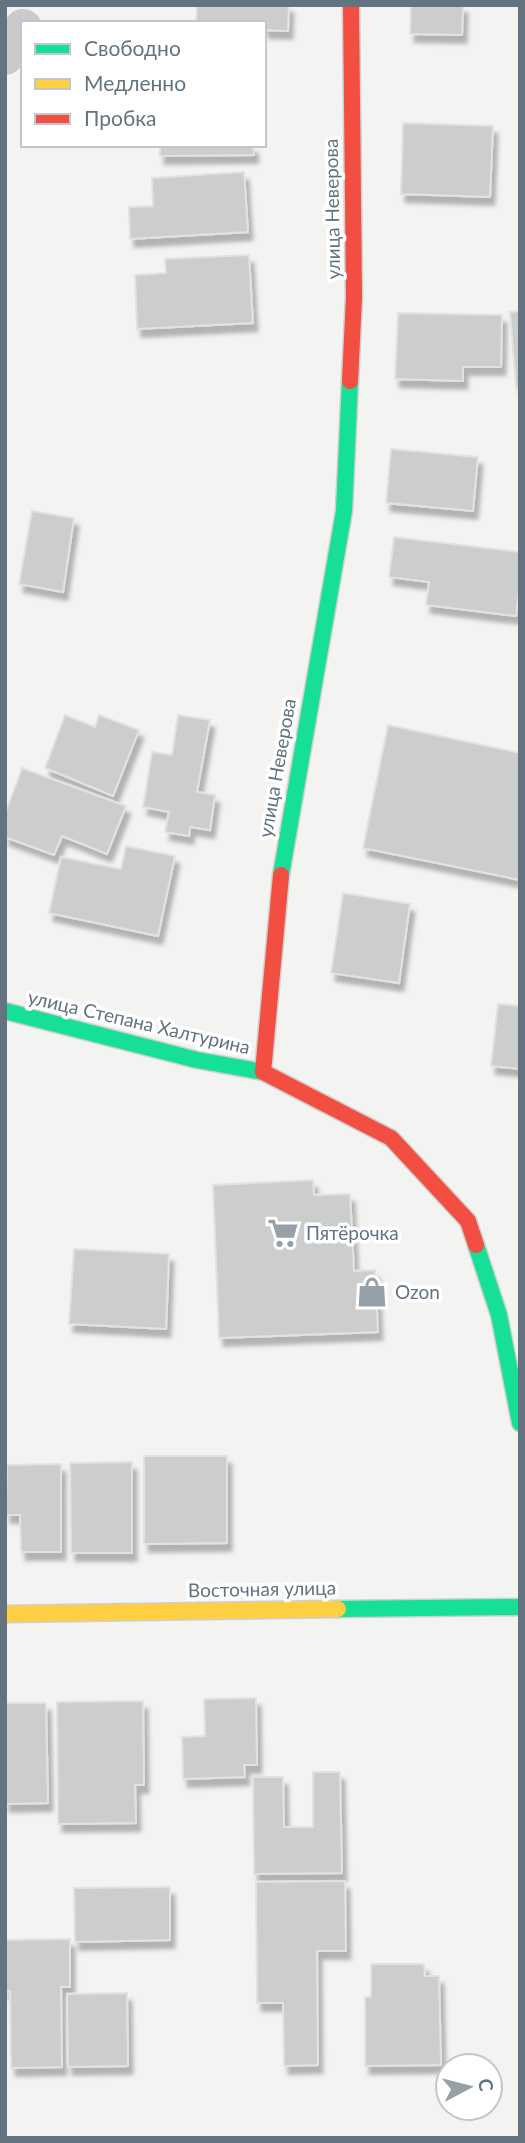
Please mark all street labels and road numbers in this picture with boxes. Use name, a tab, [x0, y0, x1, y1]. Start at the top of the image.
street label: улица Неверова	[319, 138, 344, 280]
street label: улица Неверова	[253, 697, 300, 839]
street label: улица Степана Халтурина	[26, 985, 252, 1058]
street label: Восточная улица	[188, 1576, 336, 1601]

